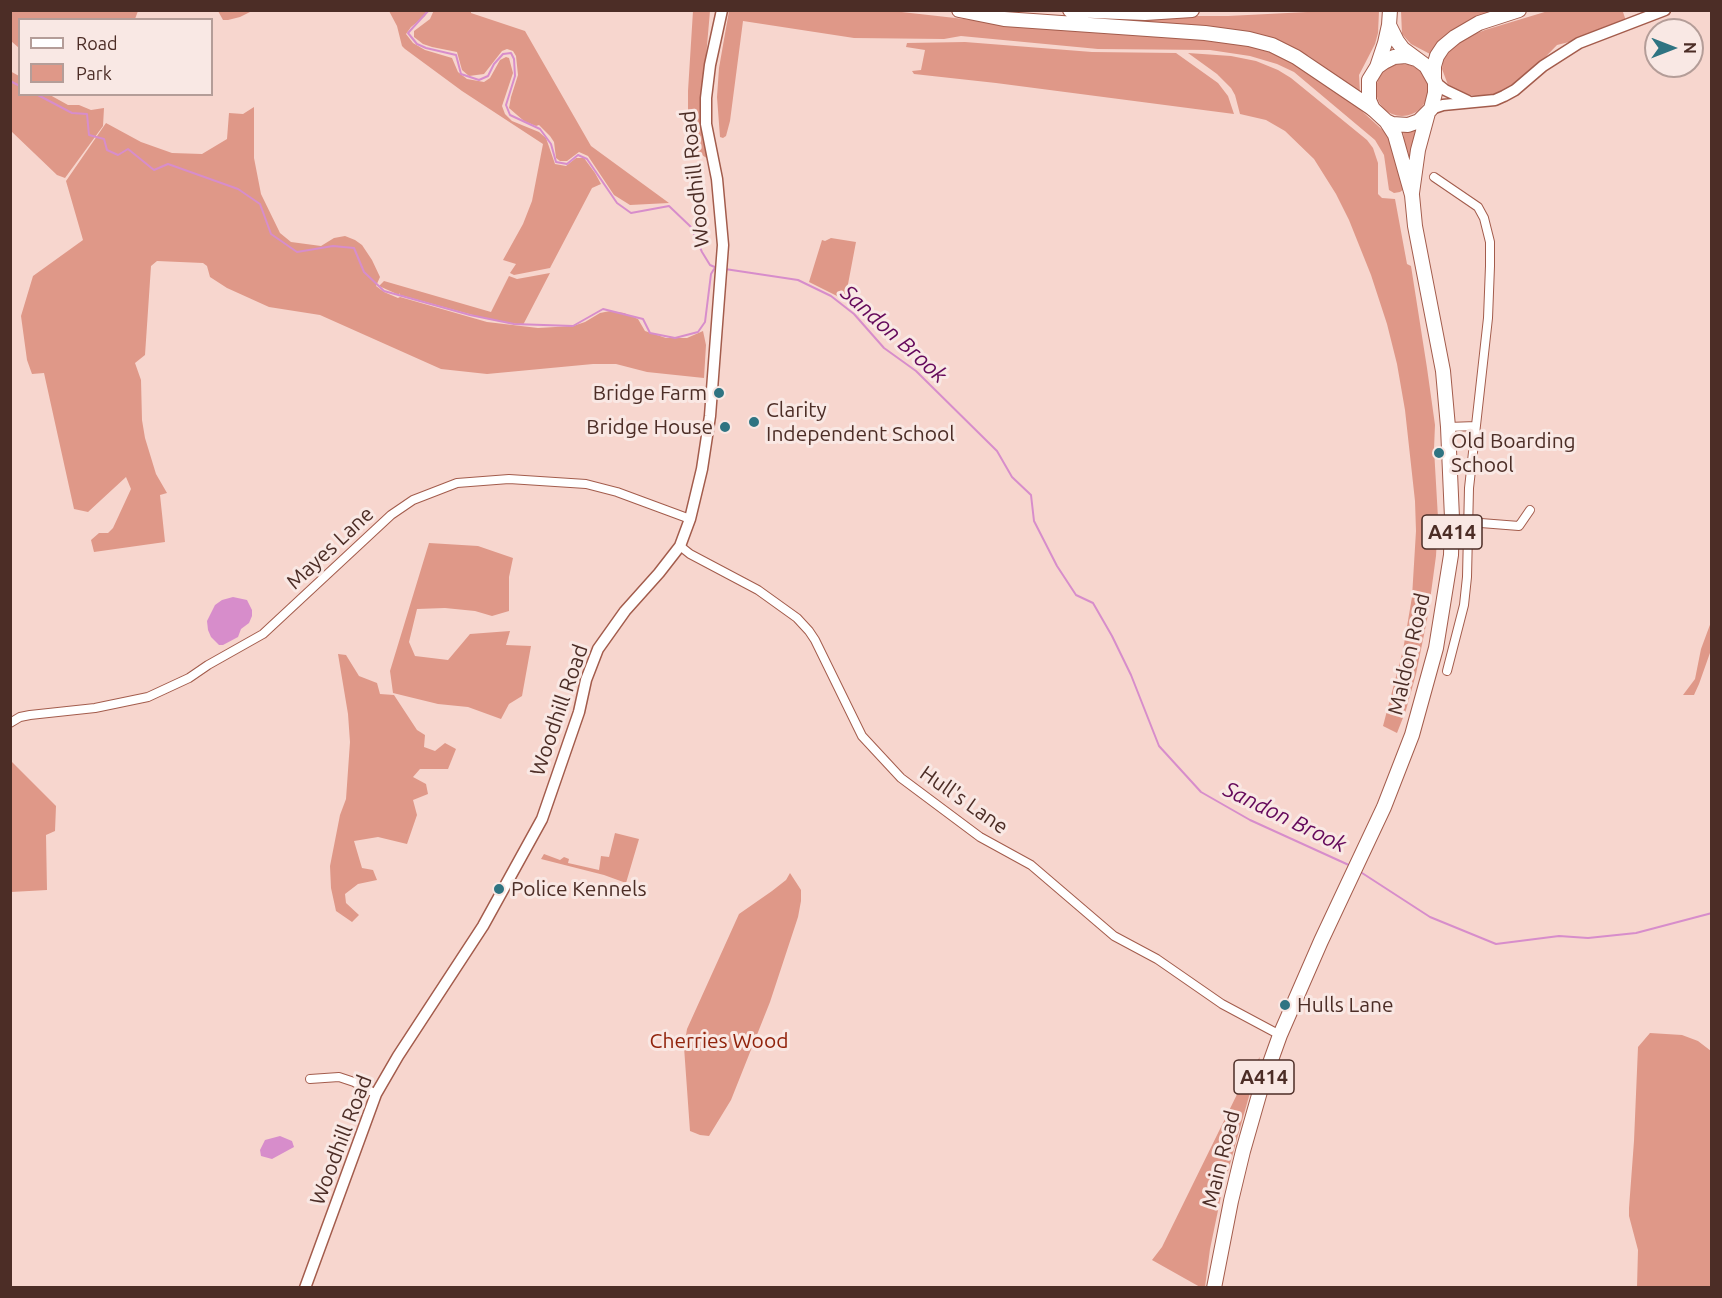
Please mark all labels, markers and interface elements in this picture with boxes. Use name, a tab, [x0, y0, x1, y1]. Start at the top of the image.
legend	[18, 18, 213, 96]
north arrow	[1644, 18, 1704, 78]
text: Road	[76, 33, 118, 53]
text: N	[1681, 42, 1699, 54]
text: Park	[76, 63, 112, 83]
street label: Woodhill Road	[675, 109, 715, 249]
water label: Sandon Brook	[835, 279, 953, 389]
place label: Bridge Farm	[593, 380, 707, 406]
marker: Bridge Farm	[712, 386, 726, 400]
place label: Clarity Independent School	[766, 397, 955, 447]
place label: Bridge House	[586, 414, 713, 440]
marker: Clarity Independent School	[747, 415, 761, 429]
marker: Bridge House	[718, 420, 732, 434]
place label: Old Boarding School	[1451, 428, 1576, 478]
marker: Old Boarding School	[1432, 446, 1446, 460]
street label: Mayes Lane	[281, 501, 379, 595]
road number: A414	[1422, 515, 1482, 549]
street label: Maldon Road	[1383, 591, 1435, 717]
street label: Woodhill Road	[525, 641, 593, 779]
street label: Hull's Lane	[915, 761, 1013, 839]
water label: Sandon Brook	[1219, 776, 1351, 858]
place label: Police Kennels	[511, 876, 647, 902]
marker: Police Kennels	[492, 882, 506, 896]
place label: Hulls Lane	[1297, 992, 1394, 1018]
marker: Hulls Lane	[1278, 998, 1292, 1012]
park label: Cherries Wood	[650, 1028, 788, 1054]
road number: A414	[1234, 1060, 1294, 1094]
street label: Woodhill Road	[305, 1071, 377, 1209]
street label: Main Road	[1197, 1108, 1245, 1210]

